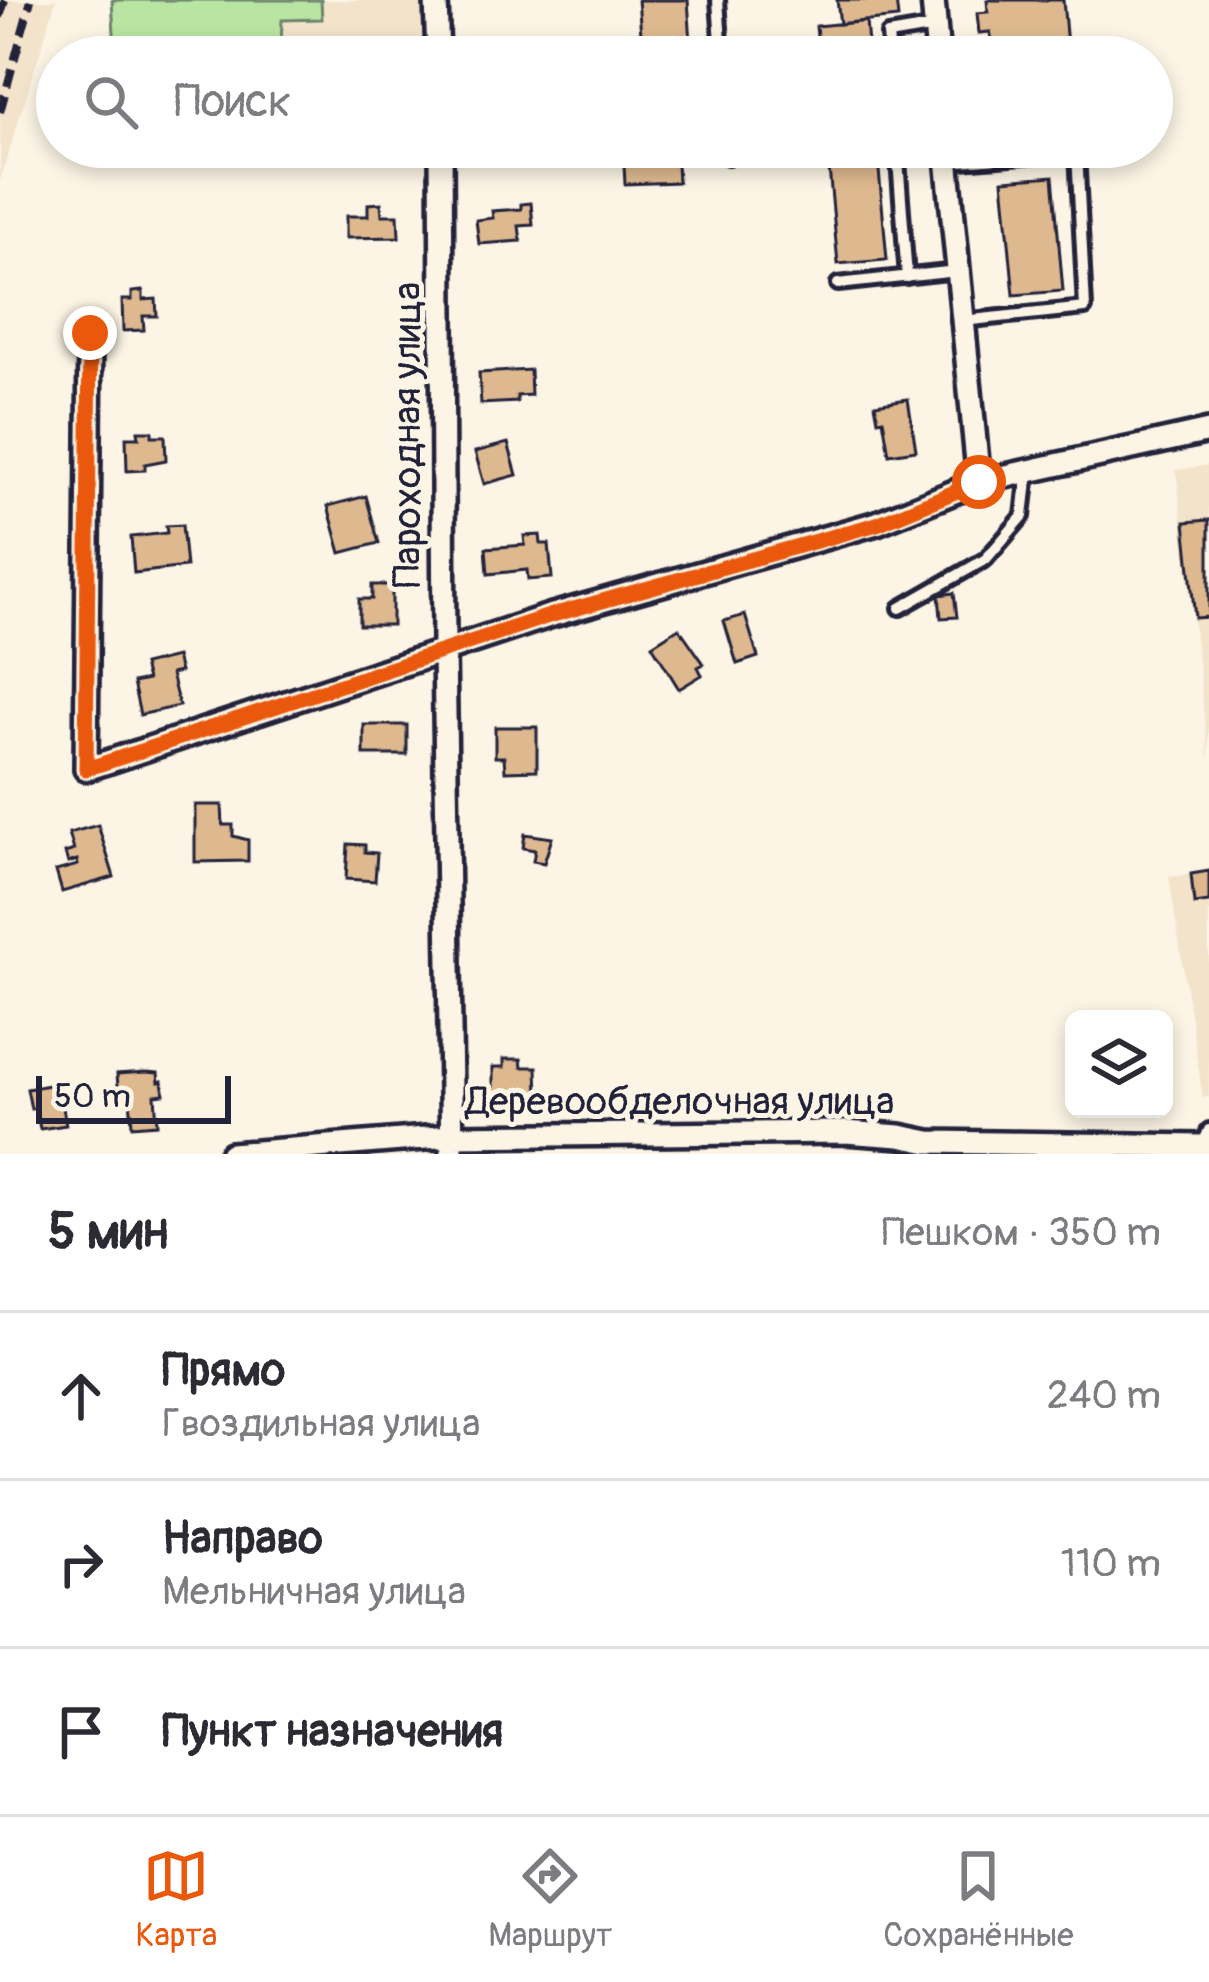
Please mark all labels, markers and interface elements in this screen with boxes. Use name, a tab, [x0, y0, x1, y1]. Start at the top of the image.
search box	[36, 36, 1173, 168]
icon: search	[78, 69, 144, 135]
text: Поиск	[174, 74, 291, 130]
street label: Пароходная улица	[383, 282, 432, 588]
route end	[63, 306, 117, 360]
route start	[952, 455, 1006, 509]
map controls	[1065, 1010, 1173, 1118]
button: layers	[1065, 1010, 1173, 1118]
scale bar	[36, 1070, 231, 1123]
text: 50 m	[54, 1076, 131, 1117]
street label: Деревообделочная улица	[463, 1077, 895, 1126]
text: 5 мин	[48, 1200, 168, 1264]
text: Пешком · 350 m	[882, 1208, 1161, 1257]
text: Прямо	[162, 1343, 285, 1399]
icon: ahead	[48, 1363, 114, 1429]
text: 240 m	[1047, 1371, 1161, 1420]
text: Гвоздильная улица	[162, 1399, 480, 1448]
text: Направо	[162, 1511, 323, 1567]
icon: right	[48, 1531, 114, 1597]
text: 110 m	[1061, 1539, 1161, 1588]
text: Мельничная улица	[162, 1567, 466, 1616]
icon: arrive	[48, 1699, 114, 1765]
text: Пункт назначения	[162, 1704, 503, 1760]
tab: Карта	[135, 1843, 217, 1956]
tab: Маршрут	[488, 1843, 612, 1956]
tab: Сохранённые	[883, 1843, 1074, 1956]

